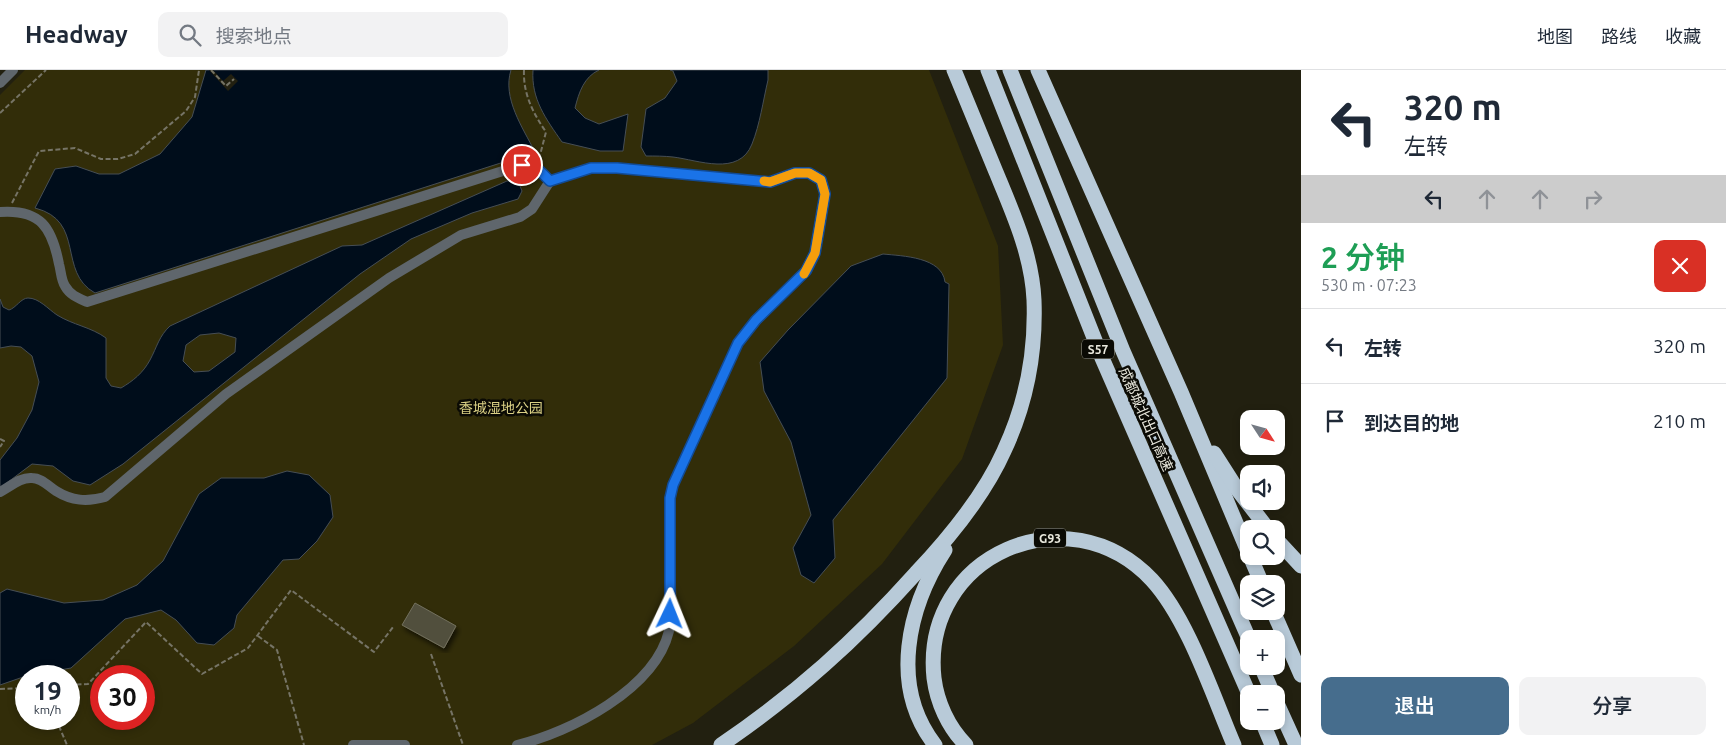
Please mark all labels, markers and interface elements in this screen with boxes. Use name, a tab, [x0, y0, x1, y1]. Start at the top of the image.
search box	[158, 12, 508, 57]
text: Headway	[25, 21, 128, 48]
icon: search	[176, 21, 204, 49]
text: 搜索地点	[216, 25, 292, 47]
text: 地图	[1537, 26, 1573, 46]
text: 路线	[1601, 26, 1637, 46]
text: 收藏	[1665, 26, 1701, 46]
text: 320 m	[1404, 87, 1502, 127]
icon: left	[1321, 90, 1386, 155]
text: 左转	[1404, 133, 1448, 158]
pin	[501, 144, 543, 186]
icon: arrive	[508, 151, 536, 179]
icon: left	[1420, 185, 1448, 213]
icon: ahead	[1473, 185, 1501, 213]
icon: ahead	[1526, 185, 1554, 213]
icon: right	[1579, 185, 1607, 213]
text: 2 分钟	[1321, 240, 1405, 274]
button: close	[1654, 240, 1706, 292]
text: 530 m · 07:23	[1321, 276, 1417, 294]
icon: left	[1321, 332, 1349, 360]
text: 320 m	[1653, 335, 1706, 357]
text: 左转	[1364, 337, 1402, 359]
road number: S57	[1082, 340, 1114, 358]
street label: 成都城北出口高速	[1116, 365, 1176, 473]
park label: 香城湿地公园	[459, 400, 543, 416]
icon: arrive	[1321, 407, 1349, 435]
north arrow	[1240, 410, 1285, 455]
map controls	[1240, 410, 1285, 730]
text: 210 m	[1653, 410, 1706, 432]
text: 到达目的地	[1364, 412, 1459, 434]
button: sound	[1240, 465, 1285, 510]
button: search	[1240, 520, 1285, 565]
road number: G93	[1034, 528, 1066, 548]
button: layers	[1240, 575, 1285, 620]
position arrow	[643, 587, 695, 639]
button: +	[1240, 630, 1285, 675]
speed limit sign: 30	[90, 665, 155, 730]
text: 19	[33, 677, 62, 705]
button: 退出	[1321, 677, 1509, 735]
button: 分享	[1519, 677, 1706, 735]
button: −	[1240, 685, 1285, 730]
text: km/h	[34, 703, 61, 716]

